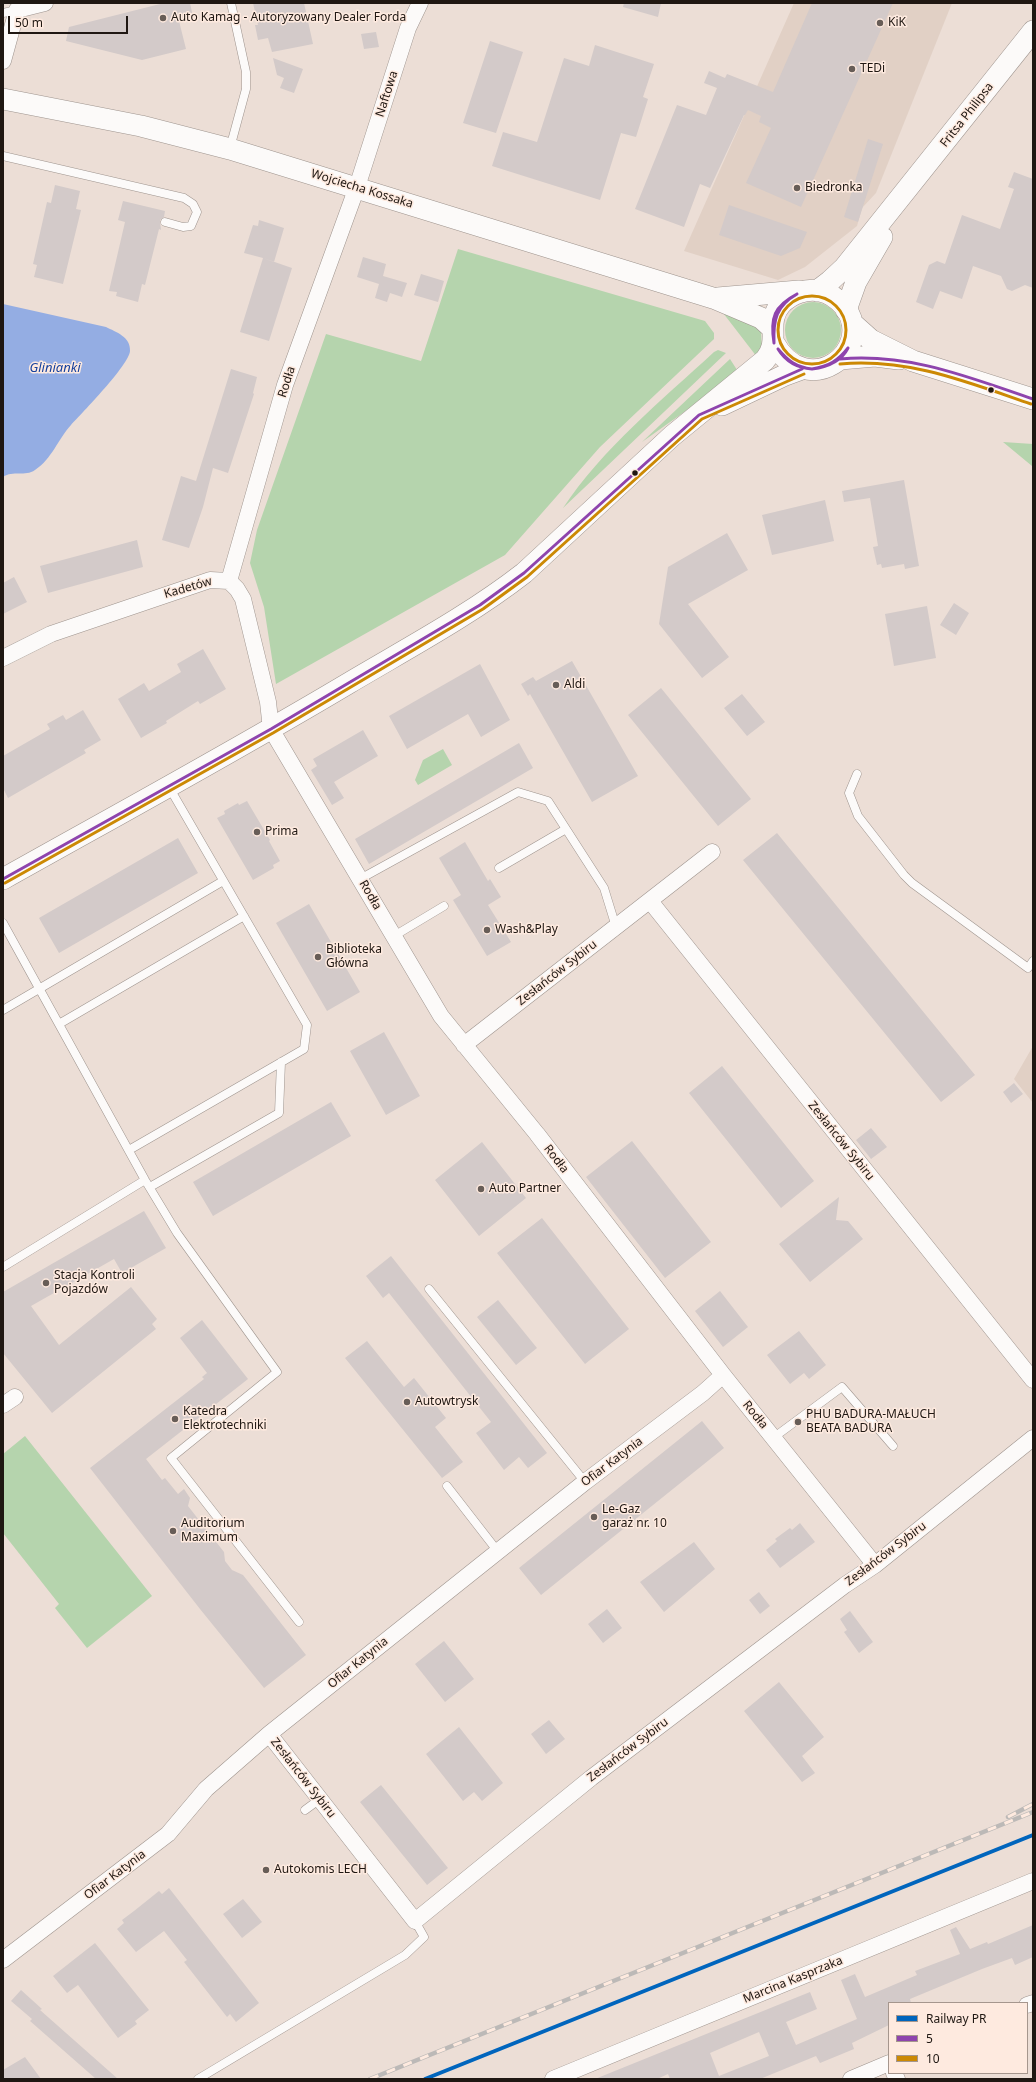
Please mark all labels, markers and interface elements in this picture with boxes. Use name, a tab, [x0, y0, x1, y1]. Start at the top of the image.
scale bar	[10, 8, 130, 34]
place label: Auto Kamag - Autoryzowany Dealer Forda	[171, 11, 406, 25]
marker: Auto Kamag - Autoryzowany Dealer Forda	[158, 13, 168, 23]
text: 50 m	[15, 14, 43, 31]
place label: KiK	[888, 16, 906, 30]
marker: KiK	[875, 18, 885, 28]
place label: TEDi	[860, 62, 885, 76]
marker: TEDi	[847, 64, 857, 74]
street label: Naftowa	[373, 69, 401, 119]
street label: Fritsa Philipsa	[937, 80, 997, 150]
street label: Wojciecha Kossaka	[309, 167, 415, 211]
place label: Biedronka	[805, 181, 863, 195]
marker: Biedronka	[792, 183, 802, 193]
water label: Glinianki	[29, 360, 81, 376]
street label: Rodła	[275, 365, 299, 399]
unlabelled marker	[986, 385, 996, 395]
unlabelled marker	[630, 468, 640, 478]
street label: Kadetów	[162, 574, 214, 602]
place label: Aldi	[564, 678, 585, 692]
marker: Aldi	[551, 680, 561, 690]
place label: Prima	[265, 825, 298, 839]
marker: Prima	[252, 827, 262, 837]
street label: Rodła	[356, 878, 384, 912]
place label: Wash&Play	[495, 923, 558, 937]
marker: Wash&Play	[482, 925, 492, 935]
street label: Zesłańców Sybiru	[514, 937, 600, 1009]
place label: Biblioteka Główna	[326, 943, 382, 971]
marker: Biblioteka Główna	[313, 952, 323, 962]
street label: Zesłańców Sybiru	[805, 1099, 877, 1183]
street label: Rodła	[540, 1142, 572, 1176]
place label: Auto Partner	[489, 1182, 561, 1196]
marker: Auto Partner	[476, 1184, 486, 1194]
place label: Stacja Kontroli Pojazdów	[54, 1269, 135, 1297]
marker: Stacja Kontroli Pojazdów	[41, 1278, 51, 1288]
place label: Autowtrysk	[415, 1395, 478, 1409]
marker: Autowtrysk	[402, 1397, 412, 1407]
street label: Rodła	[739, 1398, 771, 1432]
place label: Katedra Elektrotechniki	[183, 1405, 267, 1433]
place label: PHU BADURA-MAŁUCH BEATA BADURA	[806, 1408, 936, 1436]
marker: Katedra Elektrotechniki	[170, 1414, 180, 1424]
marker: PHU BADURA-MAŁUCH BEATA BADURA	[793, 1417, 803, 1427]
street label: Ofiar Katynia	[578, 1434, 646, 1490]
place label: Le-Gaz garaż nr. 10	[602, 1503, 667, 1531]
marker: Le-Gaz garaż nr. 10	[589, 1512, 599, 1522]
place label: Auditorium Maximum	[181, 1517, 245, 1545]
street label: Zesłańców Sybiru	[843, 1519, 929, 1589]
marker: Auditorium Maximum	[168, 1526, 178, 1536]
street label: Ofiar Katynia	[325, 1634, 391, 1692]
street label: Zesłańców Sybiru	[585, 1715, 671, 1785]
street label: Zesłańców Sybiru	[267, 1735, 339, 1821]
street label: Ofiar Katynia	[81, 1847, 149, 1903]
place label: Autokomis LECH	[274, 1863, 367, 1877]
marker: Autokomis LECH	[261, 1865, 271, 1875]
street label: Marcina Kasprzaka	[741, 1953, 845, 2007]
legend	[888, 2002, 1028, 2074]
text: Railway PR	[926, 2010, 987, 2027]
text: 5	[926, 2030, 933, 2047]
text: 10	[926, 2050, 940, 2067]

